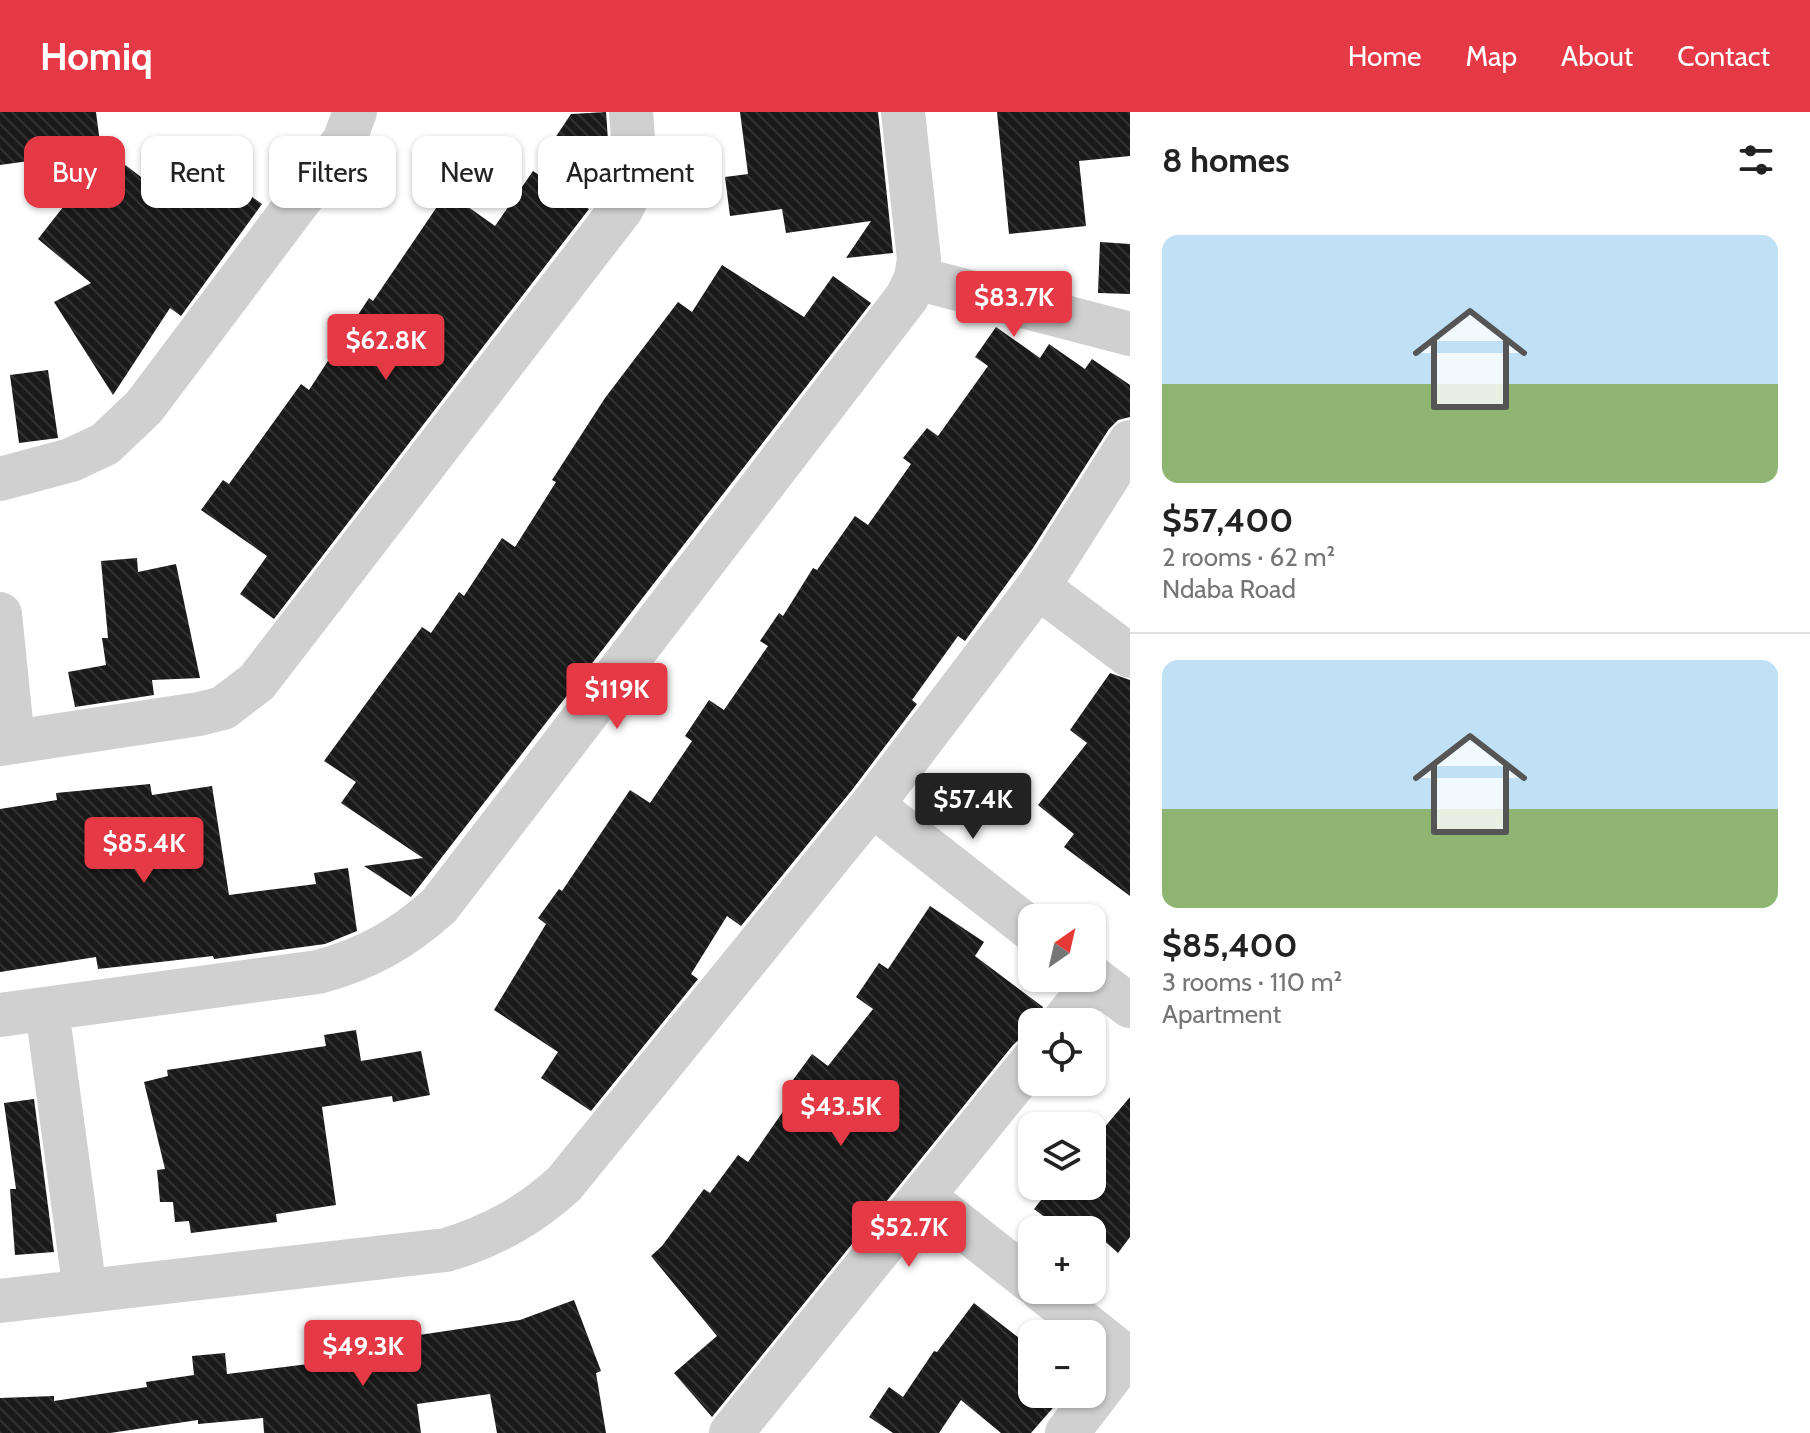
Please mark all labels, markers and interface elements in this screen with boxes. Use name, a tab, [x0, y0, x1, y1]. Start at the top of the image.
text: Homiq	[40, 33, 153, 80]
text: Home	[1348, 39, 1421, 73]
text: Map	[1465, 39, 1517, 73]
text: About	[1561, 39, 1633, 73]
text: Contact	[1677, 39, 1770, 73]
chip: Buy	[24, 136, 125, 208]
chip: Rent	[141, 136, 253, 208]
chip: Filters	[269, 136, 396, 208]
chip: New	[412, 136, 522, 208]
chip: Apartment	[538, 136, 722, 208]
icon: filters	[1734, 138, 1778, 182]
text: 8 homes	[1162, 139, 1290, 181]
pin: $83.7K	[949, 271, 1079, 339]
text: $83.7K	[974, 281, 1054, 313]
icon: home	[1398, 287, 1542, 431]
pin: $62.8K	[321, 314, 451, 382]
text: $62.8K	[345, 324, 427, 356]
text: $57,400	[1162, 499, 1293, 541]
text: 2 rooms · 62 m²	[1162, 541, 1335, 573]
text: Ndaba Road	[1162, 573, 1296, 605]
pin: $119K	[561, 663, 673, 731]
text: $119K	[584, 673, 650, 705]
icon: home	[1398, 712, 1542, 856]
pin: $57.4K	[908, 773, 1038, 841]
text: $57.4K	[933, 783, 1013, 815]
pin: $85.4K	[79, 817, 209, 885]
text: $85.4K	[103, 827, 185, 859]
north arrow	[1018, 904, 1106, 992]
map controls	[1018, 904, 1106, 1408]
text: $85,400	[1162, 924, 1298, 966]
text: 3 rooms · 110 m²	[1162, 966, 1342, 998]
text: Apartment	[1162, 998, 1281, 1030]
button: locate	[1018, 1008, 1106, 1096]
pin: $43.5K	[776, 1080, 906, 1148]
text: $43.5K	[800, 1090, 882, 1122]
button: layers	[1018, 1112, 1106, 1200]
pin: $52.7K	[844, 1201, 974, 1269]
text: $52.7K	[870, 1211, 948, 1243]
button: +	[1018, 1216, 1106, 1304]
pin: $49.3K	[298, 1320, 428, 1388]
button: −	[1018, 1320, 1106, 1408]
text: $49.3K	[322, 1330, 404, 1362]

